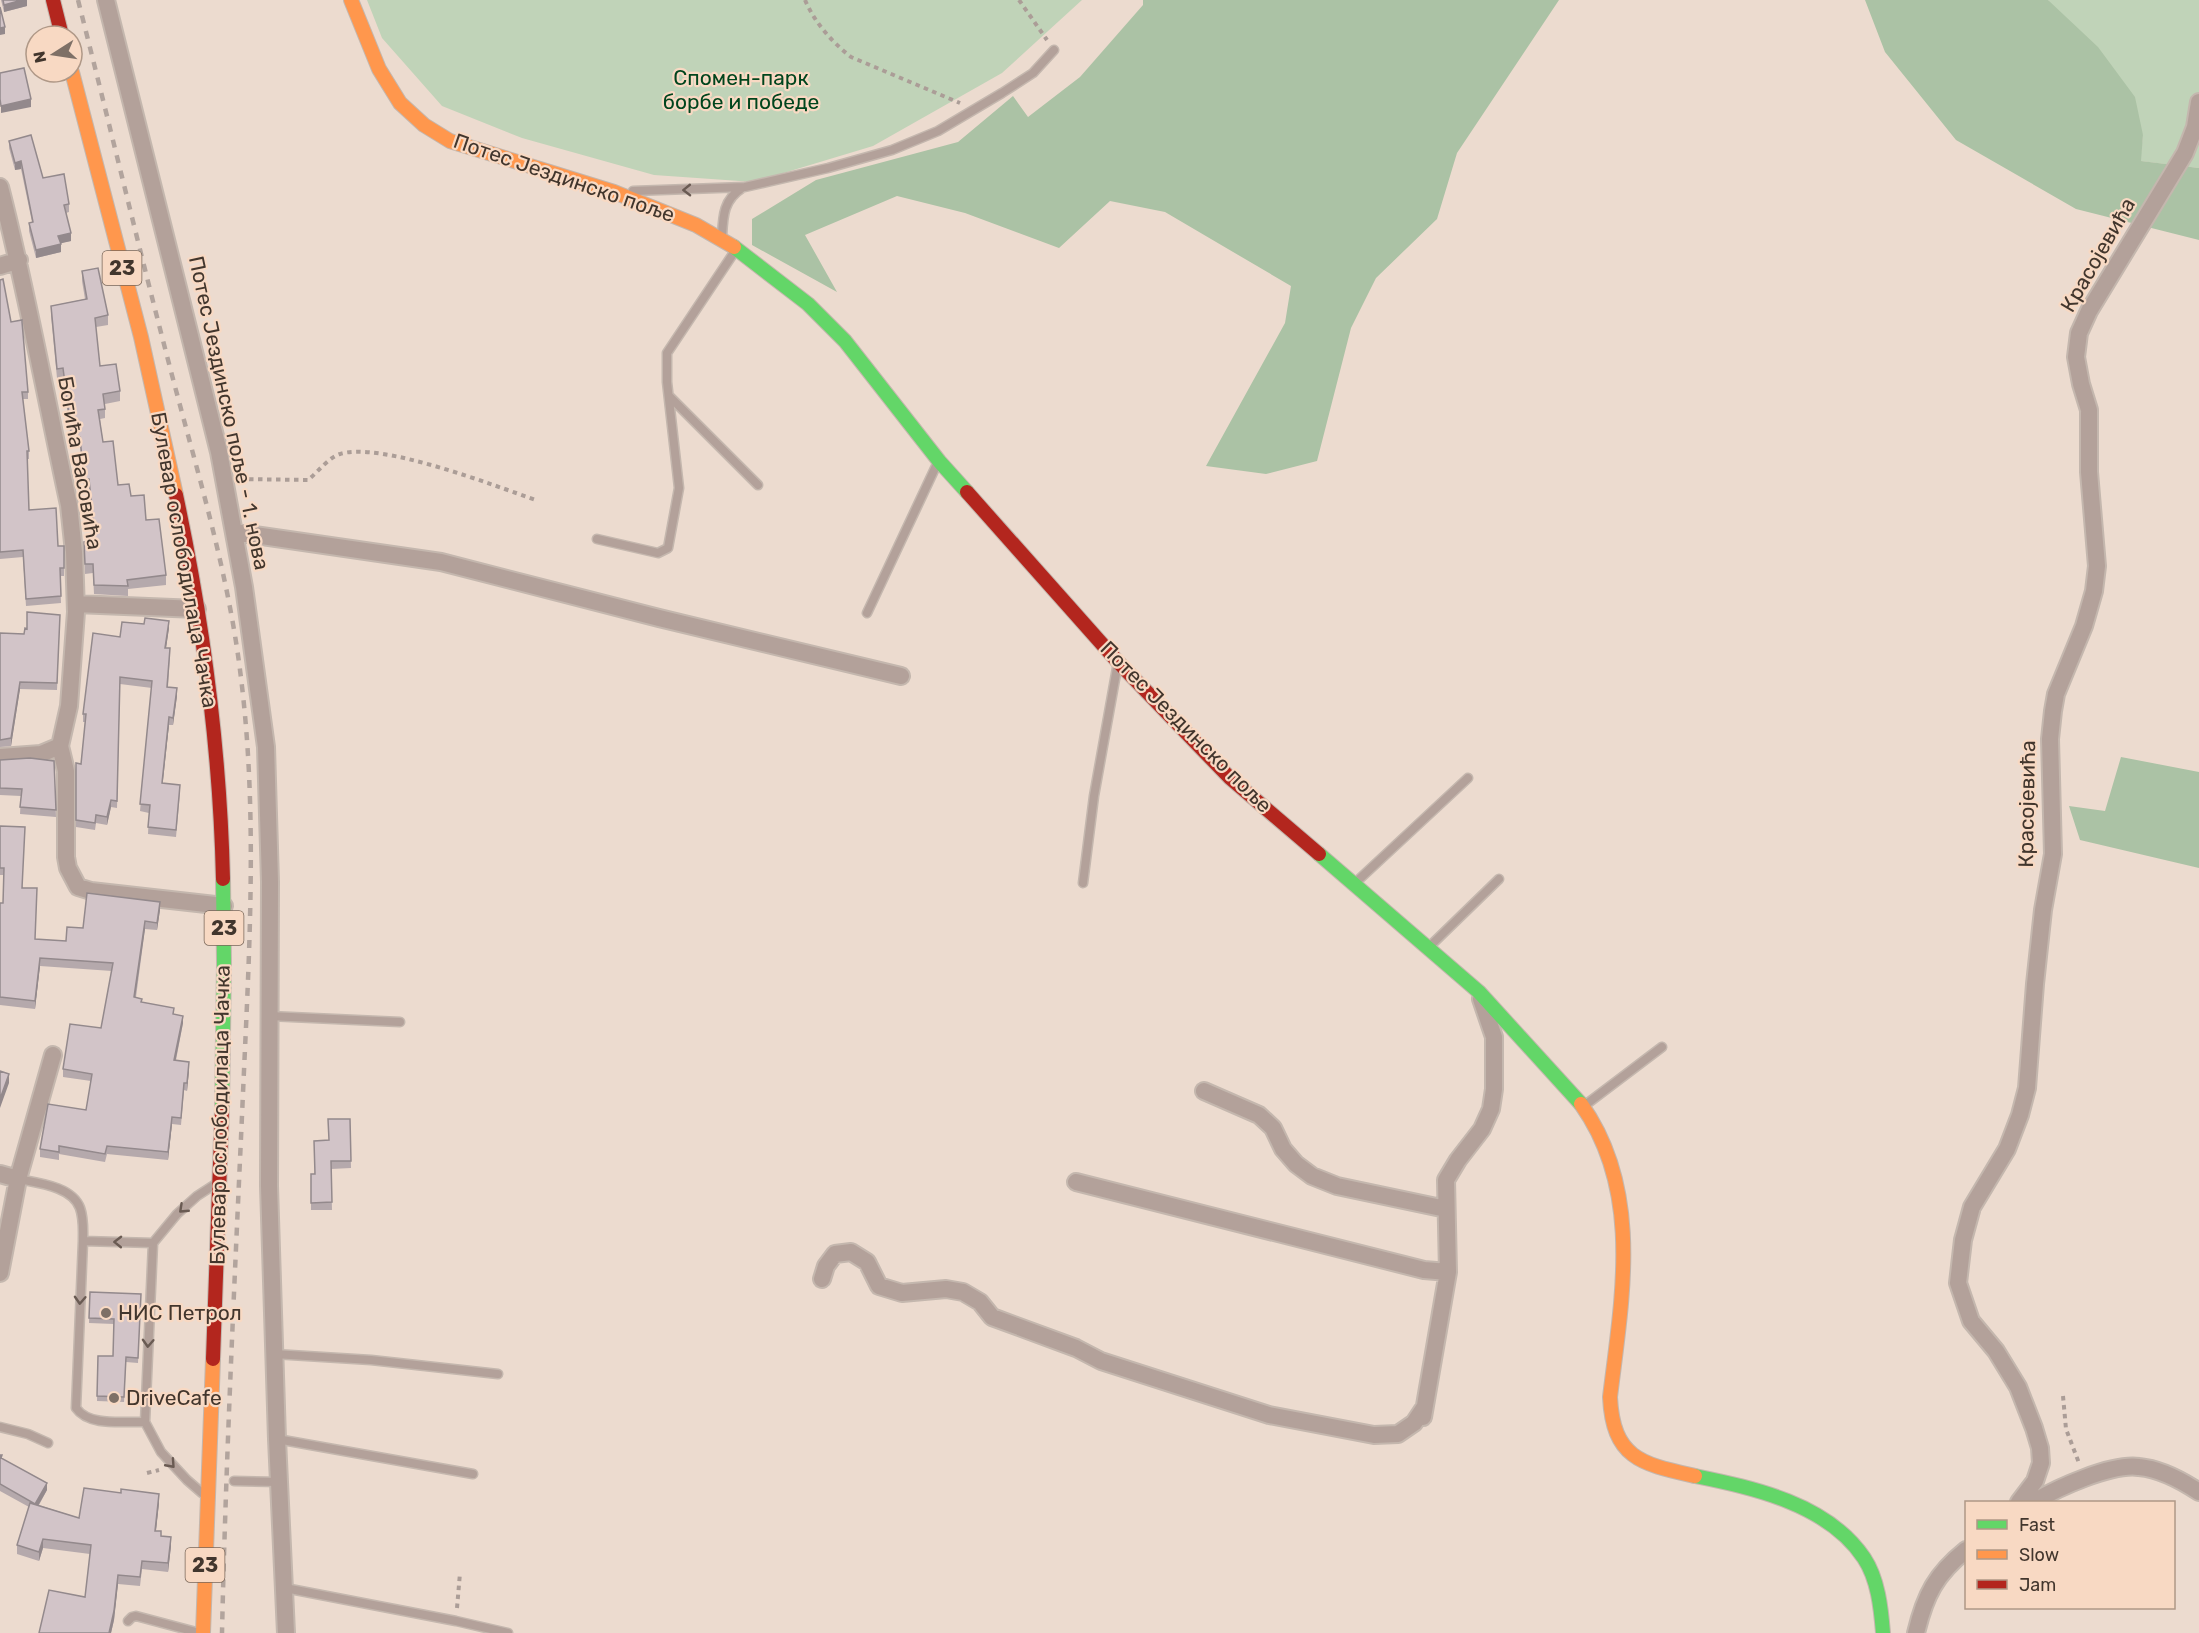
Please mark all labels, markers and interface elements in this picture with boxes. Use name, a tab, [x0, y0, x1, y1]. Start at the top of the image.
north arrow	[24, 24, 84, 84]
text: N	[29, 49, 50, 65]
park label: Спомен-парк борбе и победе	[663, 65, 819, 114]
street label: Потес Јездинско поље	[450, 128, 678, 227]
one-way arrow	[682, 184, 691, 196]
street label: Красојевића	[2055, 193, 2140, 316]
road number: 23	[102, 251, 142, 285]
street label: Потес Јездинско поље - 1. нова	[184, 254, 275, 572]
street label: Богића Васовића	[53, 374, 108, 551]
street label: Булевар ослободилаца Чачка	[146, 410, 223, 710]
street label: Потес Јездинско поље	[1095, 636, 1277, 818]
street label: Красојевића	[2013, 740, 2040, 868]
road number: 23	[204, 911, 244, 945]
street label: Булевар ослободилаца Чачка	[204, 965, 235, 1265]
one-way arrow	[179, 1202, 190, 1213]
one-way arrow	[113, 1236, 122, 1248]
one-way arrow	[73, 1295, 86, 1304]
place label: НИС Петрол	[118, 1300, 242, 1325]
marker: НИС Петрол	[99, 1306, 113, 1320]
one-way arrow	[142, 1339, 155, 1348]
place label: DriveCafe	[126, 1385, 222, 1410]
marker: DriveCafe	[107, 1391, 121, 1405]
one-way arrow	[164, 1457, 175, 1468]
legend	[1965, 1501, 2175, 1609]
text: Fast	[2019, 1514, 2055, 1536]
text: Slow	[2019, 1544, 2059, 1566]
road number: 23	[186, 1548, 224, 1582]
text: Jam	[2019, 1574, 2056, 1596]

